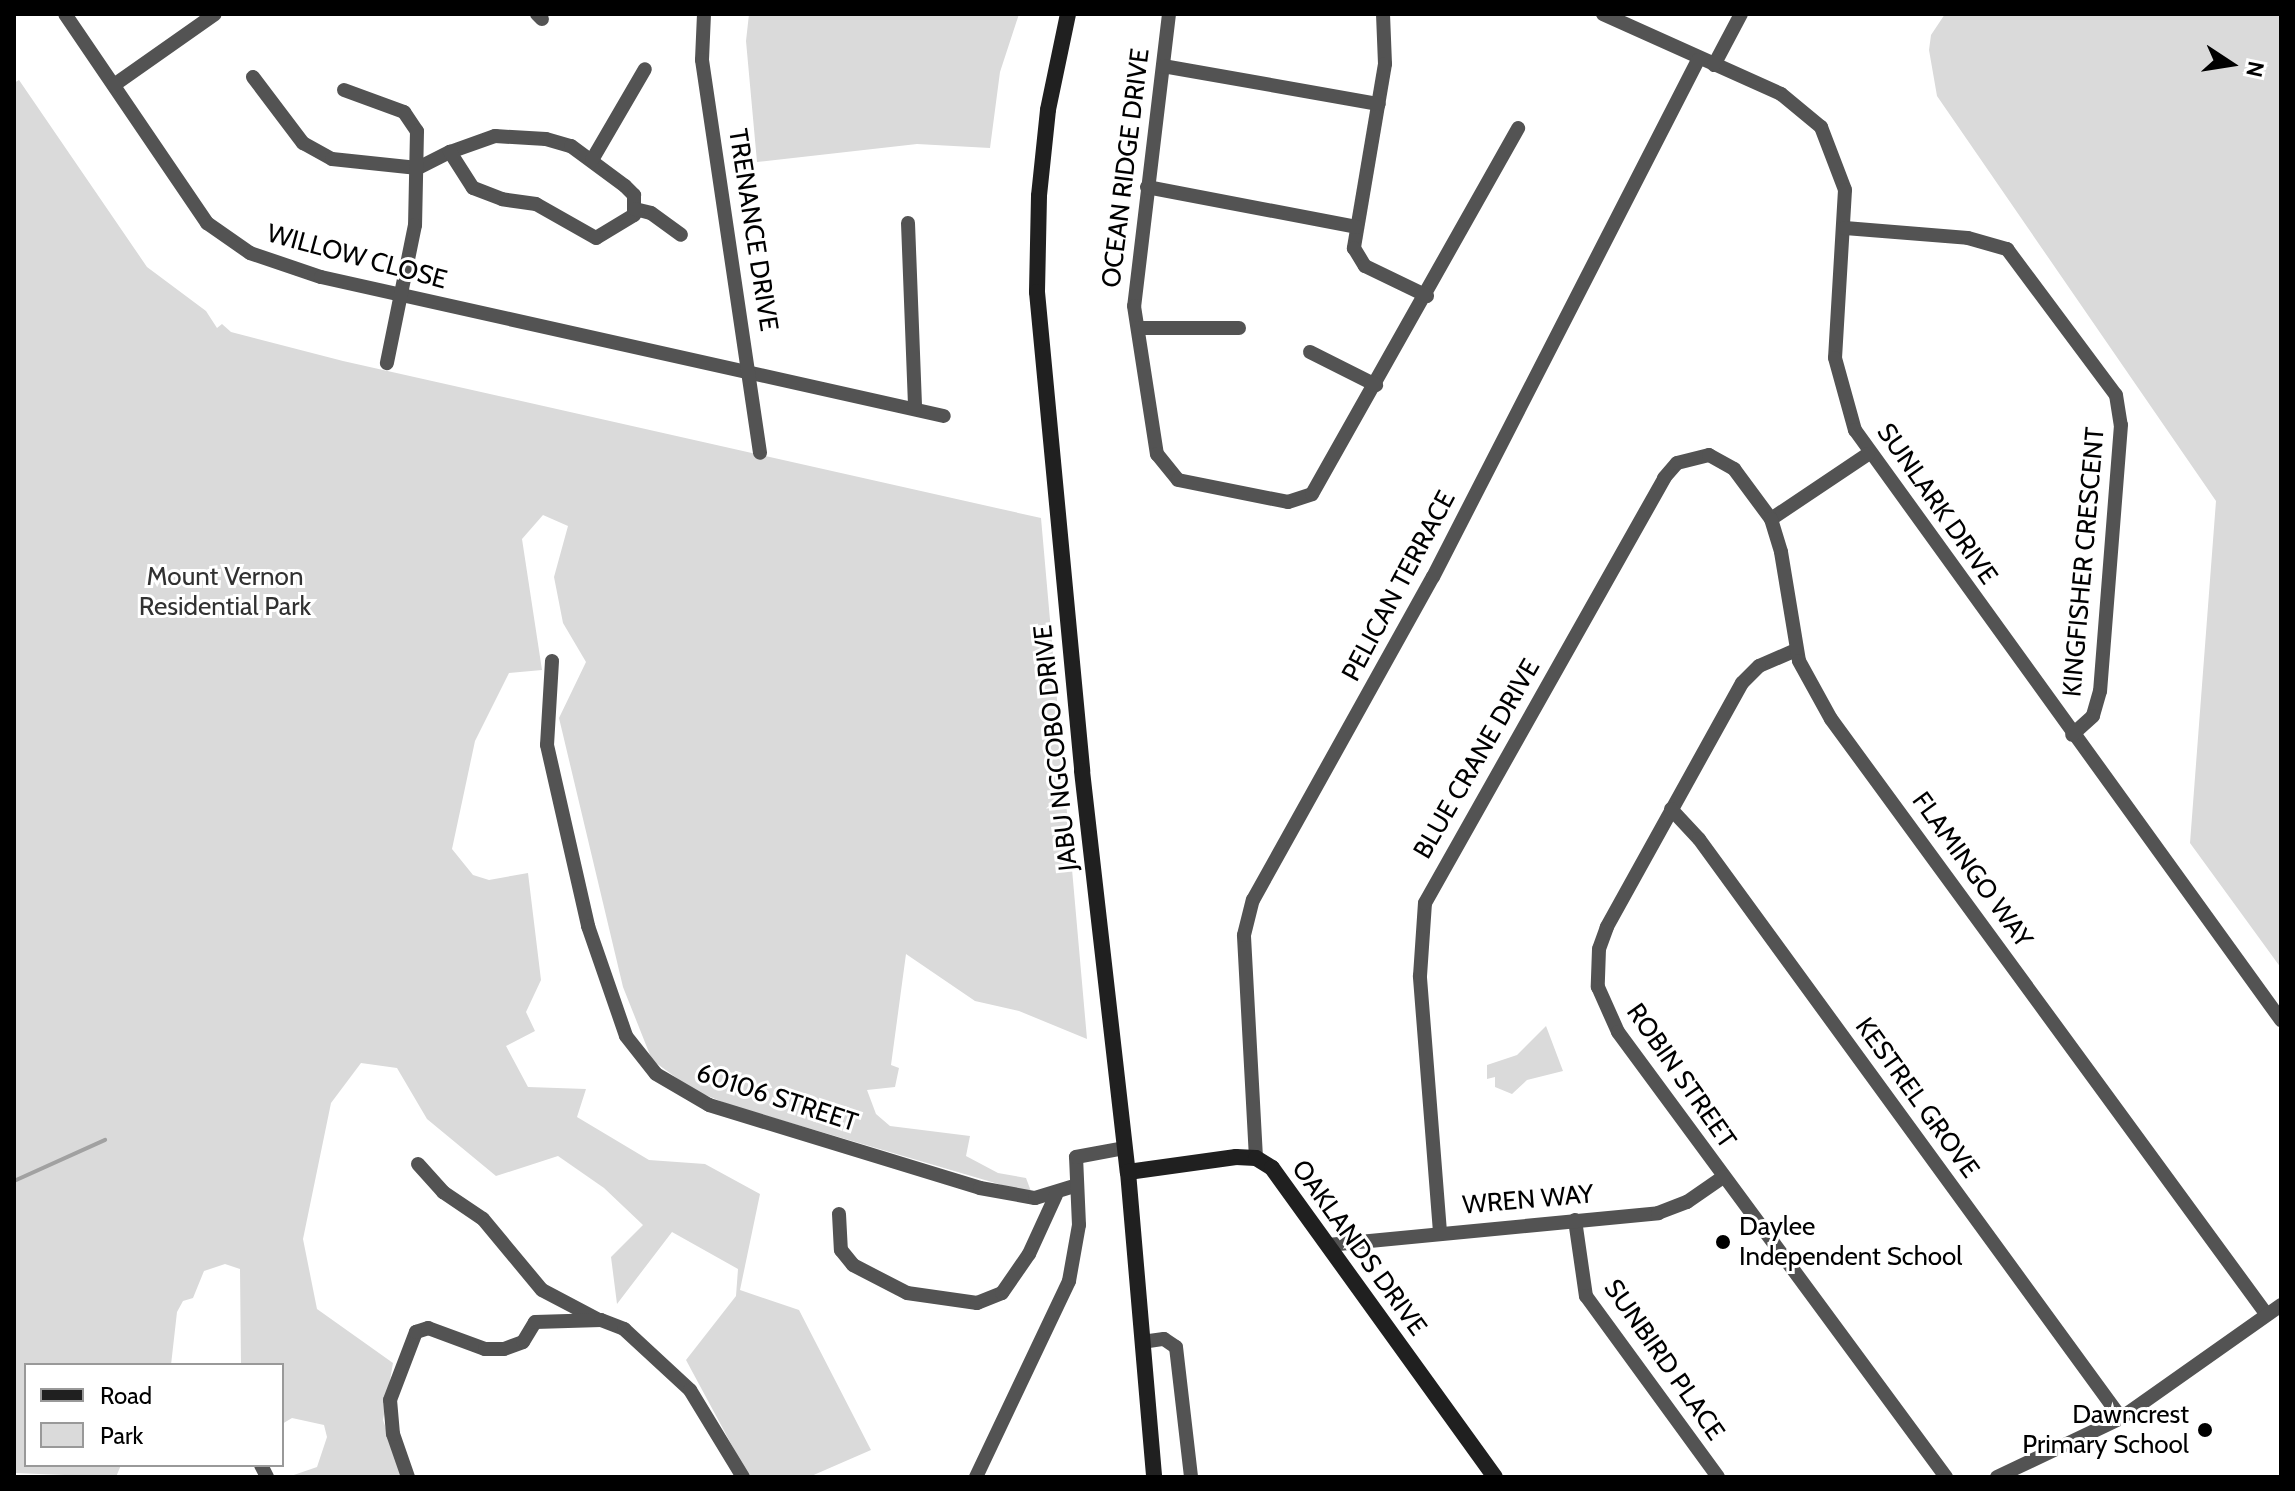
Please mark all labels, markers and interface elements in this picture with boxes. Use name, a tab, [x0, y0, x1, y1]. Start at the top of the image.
north arrow	[2191, 24, 2271, 104]
street label: OCEAN RIDGE DRIVE	[1096, 46, 1156, 290]
text: N	[2240, 59, 2270, 80]
street label: TRENANCE DRIVE	[722, 127, 784, 333]
street label: WILLOW CLOSE	[264, 218, 450, 296]
street label: SUNLARK DRIVE	[1870, 418, 2004, 590]
street label: KINGFISHER CRESCENT	[2057, 426, 2111, 698]
street label: PELICAN TERRACE	[1336, 486, 1462, 686]
park label: Mount Vernon Residential Park	[139, 561, 311, 622]
street label: JABU NGCOBO DRIVE	[1028, 623, 1084, 873]
street label: BLUE CRANE DRIVE	[1407, 654, 1547, 864]
street label: FLAMINGO WAY	[1905, 786, 2039, 954]
street label: ROBIN STREET	[1620, 998, 1742, 1154]
street label: KESTREL GROVE	[1848, 1012, 1986, 1184]
street label: 60106 STREET	[693, 1057, 861, 1139]
street label: OAKLANDS DRIVE	[1285, 1154, 1433, 1342]
street label: WREN WAY	[1461, 1179, 1595, 1221]
place label: Daylee Independent School	[1739, 1211, 1962, 1272]
marker: Daylee Independent School	[1714, 1233, 1732, 1251]
street label: SUNBIRD PLACE	[1597, 1274, 1731, 1446]
legend	[24, 1363, 284, 1467]
text: Road	[100, 1381, 152, 1410]
place label: Dawncrest Primary School	[2022, 1399, 2189, 1460]
text: Park	[100, 1421, 143, 1450]
marker: Dawncrest Primary School	[2196, 1421, 2214, 1439]

